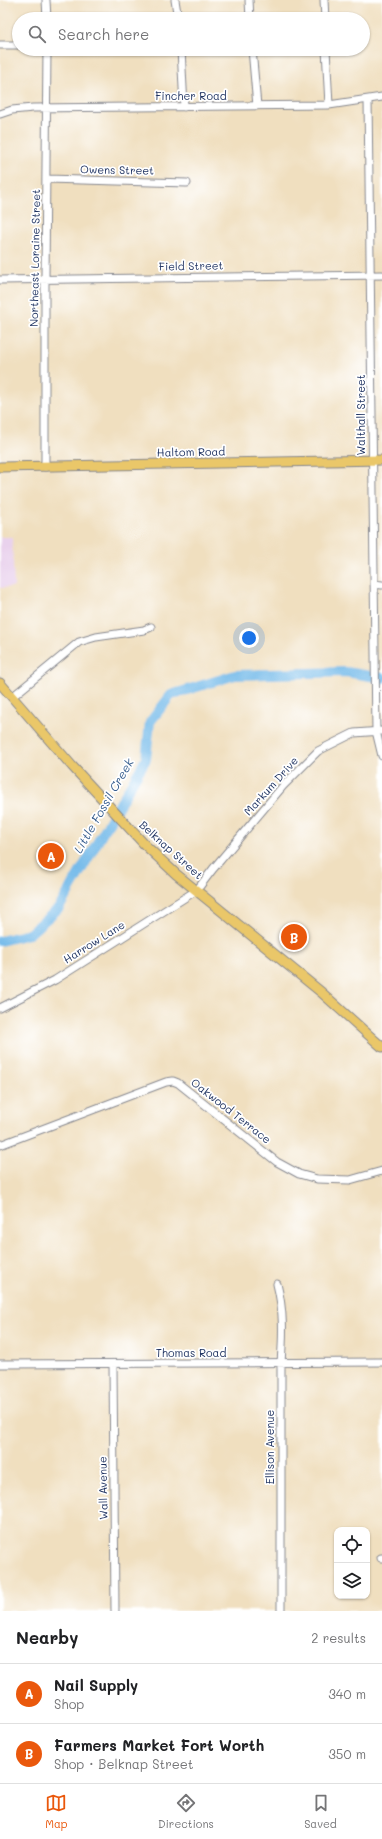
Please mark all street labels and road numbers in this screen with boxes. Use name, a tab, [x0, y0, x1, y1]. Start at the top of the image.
street label: Fincher Road	[155, 88, 227, 103]
street label: Owens Street	[80, 161, 154, 178]
street label: Northeast Loraine Street	[26, 189, 43, 327]
street label: Field Street	[159, 257, 224, 274]
street label: Walthall Street	[353, 374, 368, 456]
street label: Haltom Road	[157, 443, 225, 460]
street label: Markum Drive	[240, 753, 301, 818]
street label: Belknap Street	[136, 817, 206, 882]
street label: Harrow Lane	[60, 917, 127, 966]
street label: Oakwood Terrace	[188, 1075, 275, 1147]
street label: Thomas Road	[156, 1345, 226, 1360]
street label: Ellison Avenue	[262, 1409, 277, 1484]
street label: Wall Avenue	[94, 1456, 111, 1520]

